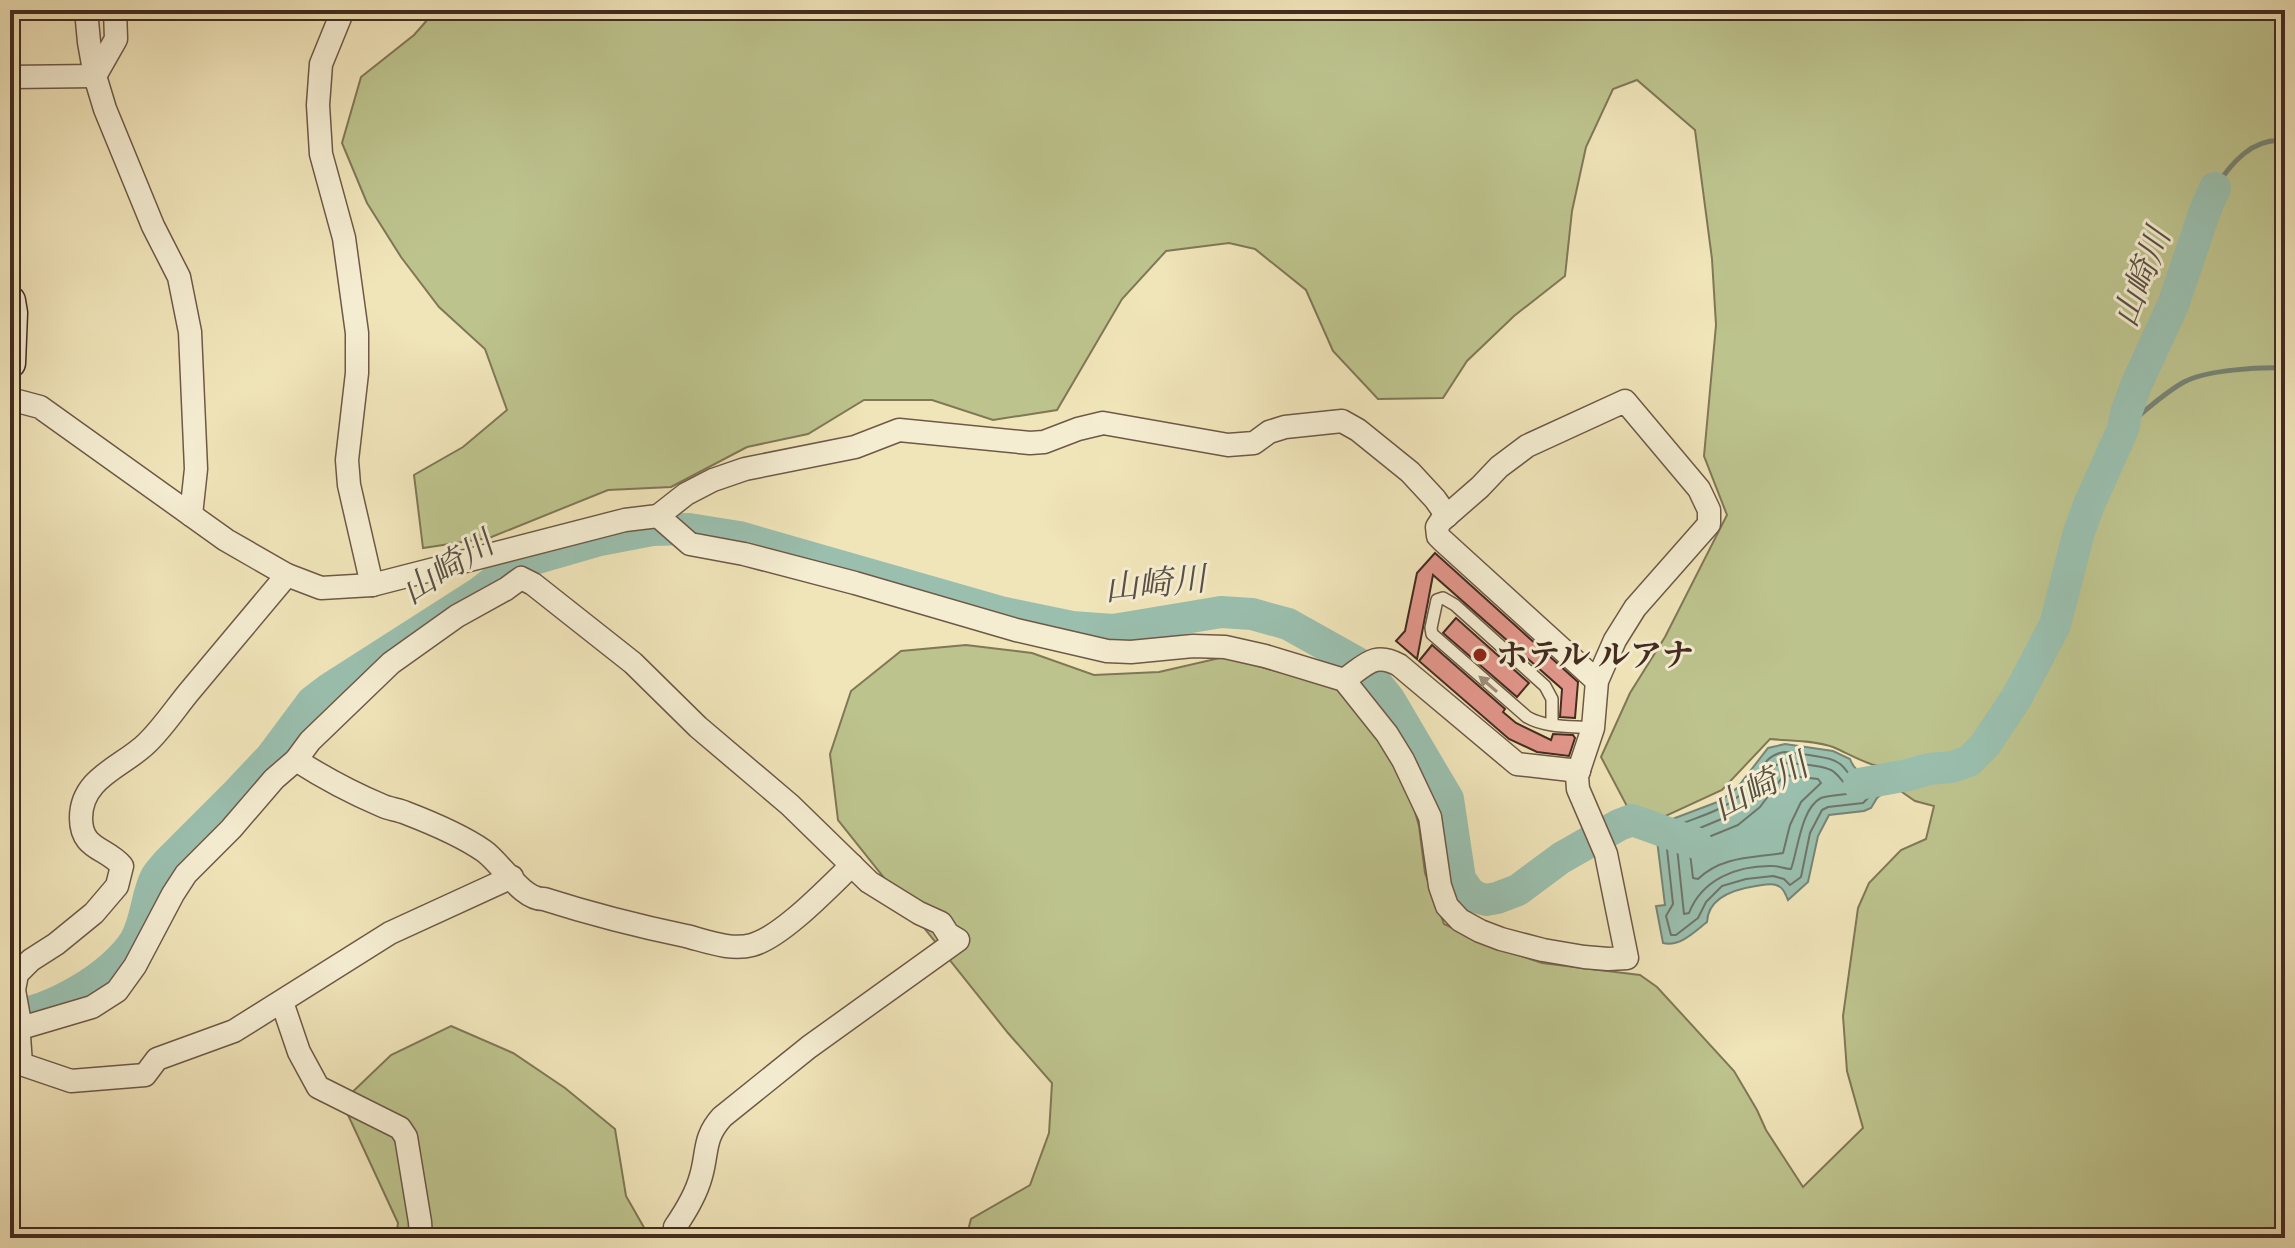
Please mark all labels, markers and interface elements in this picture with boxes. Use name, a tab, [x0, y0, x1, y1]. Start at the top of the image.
water label: 山崎川	[2102, 218, 2181, 332]
water label: 山崎川	[392, 519, 505, 613]
water label: 山崎川	[1102, 555, 1212, 610]
place label: ホテル ルアナ	[1496, 634, 1694, 676]
marker: ホテル ルアナ	[1471, 646, 1489, 664]
one-way arrow	[1479, 676, 1499, 693]
water label: 山崎川	[1705, 741, 1819, 829]

